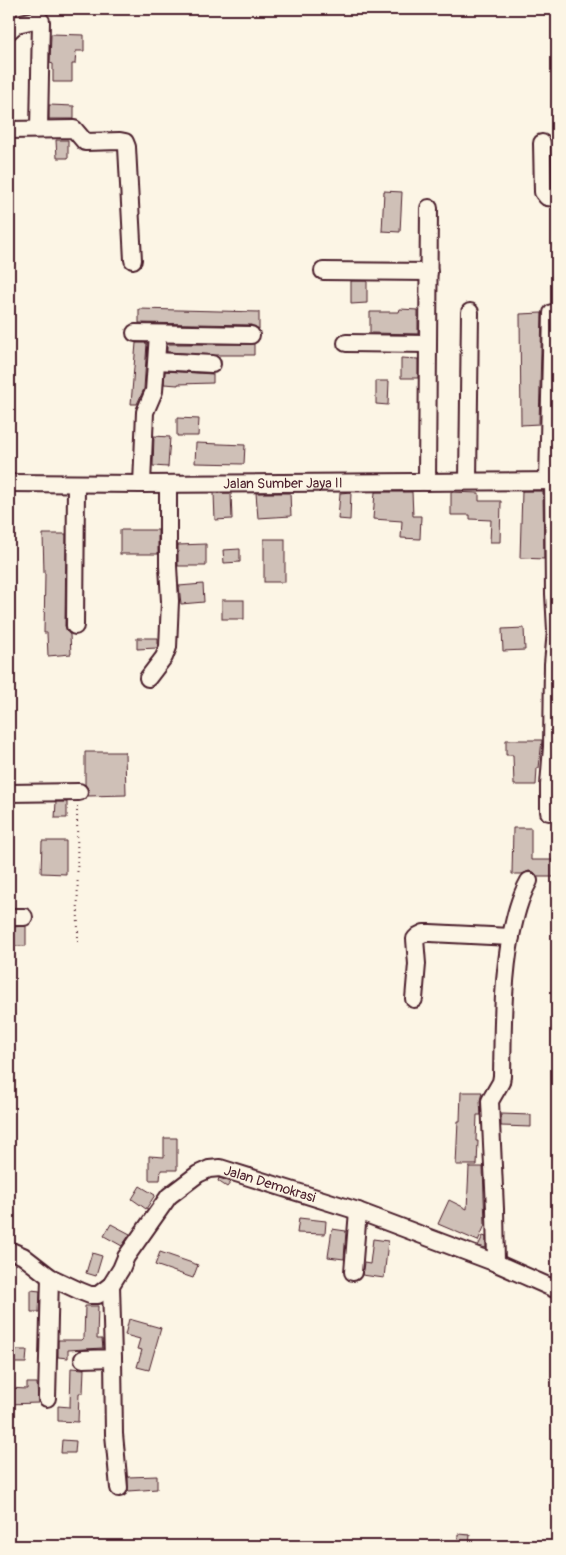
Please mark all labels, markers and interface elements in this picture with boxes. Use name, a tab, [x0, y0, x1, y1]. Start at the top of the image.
street label: Jalan Sumber Jaya II	[223, 475, 343, 492]
street label: Jalan Demokrasi	[222, 1162, 318, 1206]

